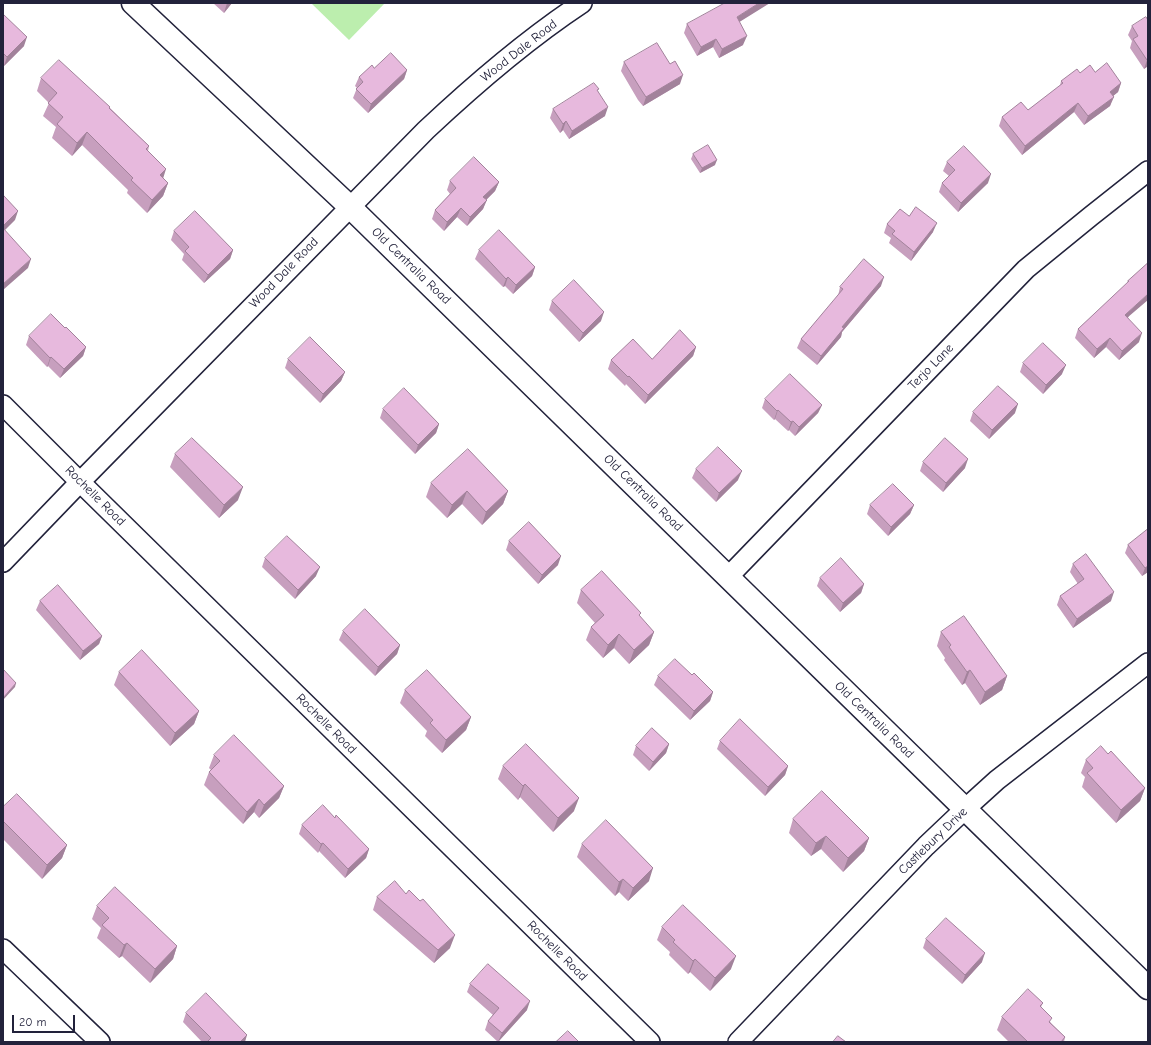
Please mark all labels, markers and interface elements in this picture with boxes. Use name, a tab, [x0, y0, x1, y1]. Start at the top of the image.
street label: Wood Dale Road	[478, 16, 560, 86]
street label: Old Centralia Road	[368, 224, 454, 308]
street label: Wood Dale Road	[246, 234, 322, 312]
street label: Terjo Lane	[905, 341, 957, 393]
street label: Old Centralia Road	[600, 451, 686, 535]
street label: Rochelle Road	[62, 463, 128, 529]
street label: Old Centralia Road	[831, 678, 917, 762]
street label: Rochelle Road	[293, 691, 359, 757]
street label: Castlebury Drive	[895, 804, 971, 878]
street label: Rochelle Road	[524, 918, 590, 984]
scale bar	[14, 1007, 77, 1033]
text: 20 m	[19, 1015, 47, 1029]

